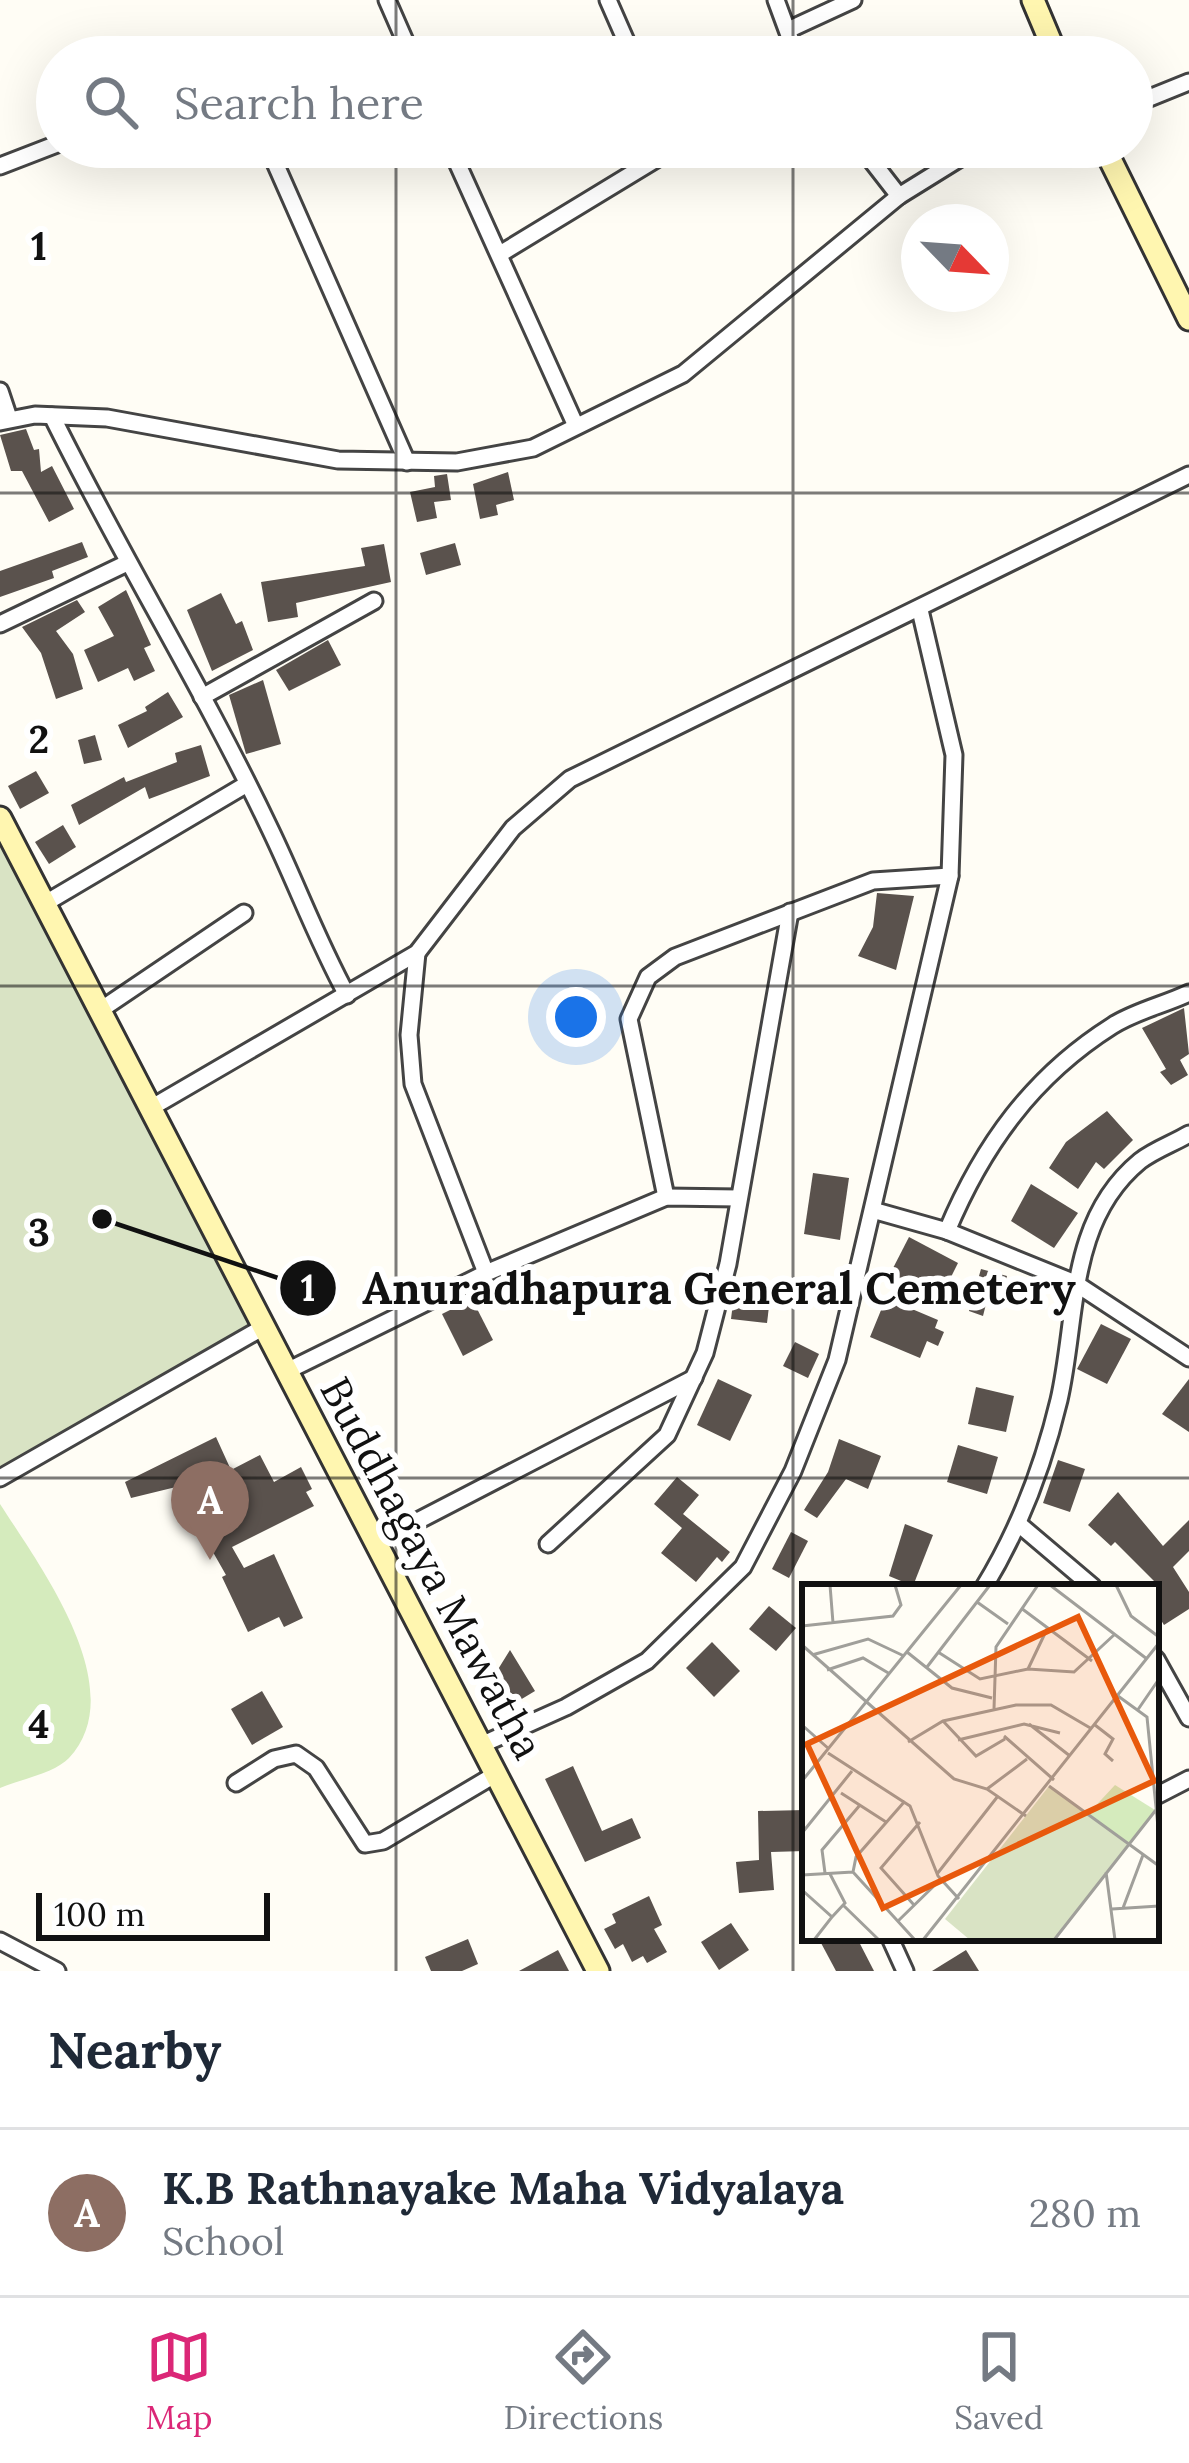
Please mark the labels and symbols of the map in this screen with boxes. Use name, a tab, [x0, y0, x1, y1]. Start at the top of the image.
north arrow	[901, 204, 1009, 312]
text: 1	[31, 221, 47, 271]
text: 2	[29, 714, 49, 764]
your location	[546, 987, 606, 1047]
text: 3	[28, 1207, 50, 1257]
callout: Anuradhapura General Cemetery	[278, 1248, 1100, 1329]
text: Anuradhapura General Cemetery	[362, 1259, 1076, 1316]
text: 1	[301, 1265, 315, 1311]
street label: Buddhagaya Mawatha	[308, 1368, 556, 1768]
pin: A	[171, 1461, 249, 1560]
inset map	[802, 1584, 1159, 1941]
text: 4	[28, 1699, 50, 1749]
scale bar	[36, 1887, 270, 1940]

